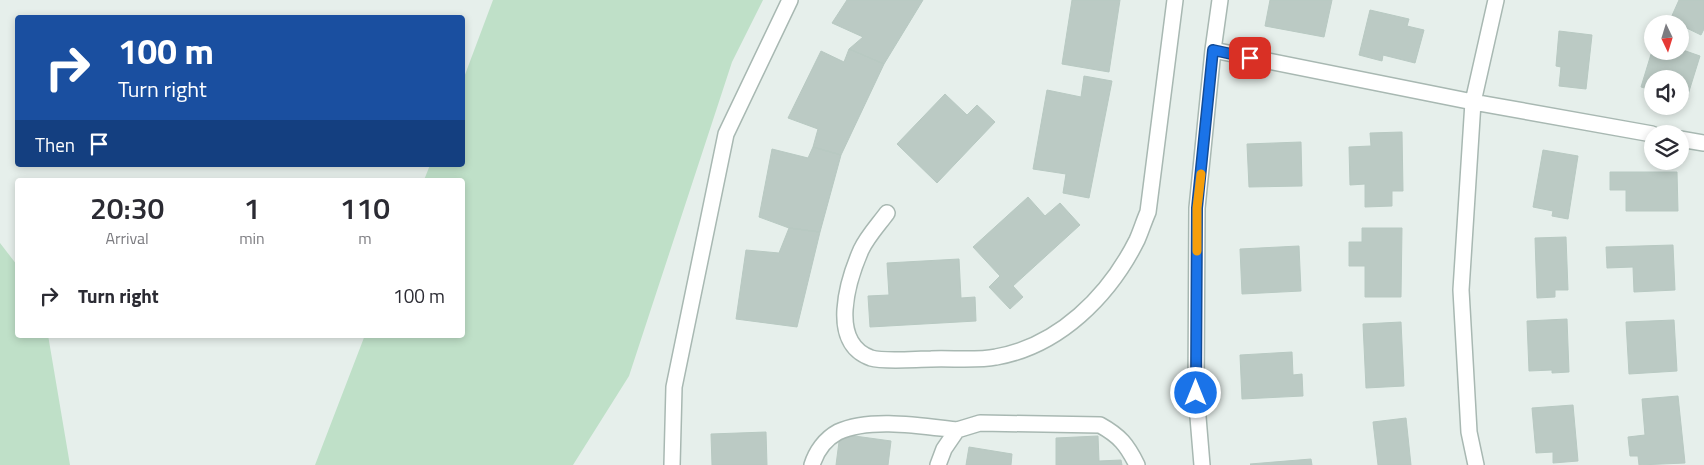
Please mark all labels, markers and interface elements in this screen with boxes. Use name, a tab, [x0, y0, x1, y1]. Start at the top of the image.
north arrow	[1644, 15, 1689, 60]
map controls	[1644, 15, 1689, 170]
text: 100 m	[118, 24, 214, 78]
icon: right	[35, 35, 100, 100]
pin	[1229, 37, 1271, 79]
icon: arrive	[1236, 44, 1264, 72]
button: sound	[1644, 70, 1689, 115]
text: Turn right	[118, 72, 207, 106]
button: layers	[1644, 125, 1689, 170]
text: Then	[35, 130, 75, 159]
icon: arrive	[85, 130, 113, 158]
text: 20:30	[90, 185, 164, 231]
text: 1	[244, 185, 260, 231]
text: 110	[340, 185, 390, 231]
text: Arrival	[105, 226, 149, 250]
text: min	[239, 226, 265, 250]
text: m	[358, 226, 372, 250]
text: Turn right	[78, 281, 159, 310]
text: 100 m	[393, 281, 445, 310]
icon: right	[35, 282, 63, 310]
position arrow	[1169, 366, 1221, 418]

